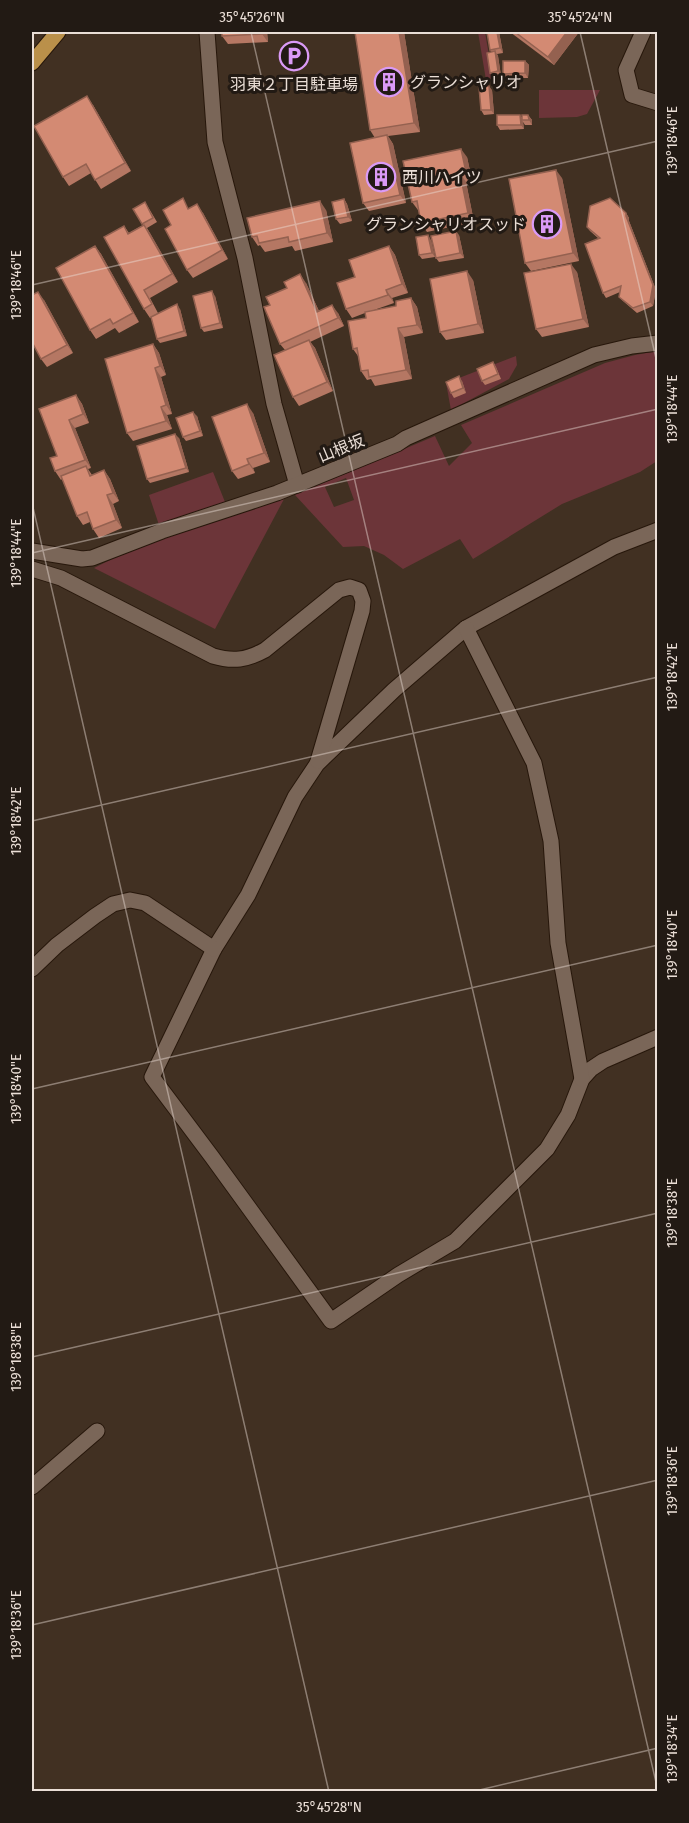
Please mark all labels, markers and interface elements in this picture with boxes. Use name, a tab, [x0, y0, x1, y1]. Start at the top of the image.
text: 35°45'26"N	[219, 8, 285, 26]
text: 35°45'24"N	[548, 8, 612, 26]
parking icon: 羽東２丁目駐車場	[278, 40, 310, 72]
building icon: グランシャリオ	[373, 66, 405, 98]
place label: グランシャリオ	[410, 73, 522, 92]
place label: 羽東２丁目駐車場	[230, 75, 358, 94]
text: 139°18'46"E	[663, 106, 681, 176]
building icon: 西川ハイツ	[365, 161, 397, 193]
place label: 西川ハイツ	[402, 168, 482, 187]
building icon: グランシャリオスッド	[531, 208, 563, 240]
place label: グランシャリオスッド	[366, 215, 526, 234]
text: 139°18'46"E	[7, 250, 25, 320]
text: 139°18'44"E	[663, 375, 681, 443]
street label: 山根坂	[315, 431, 367, 466]
text: 139°18'44"E	[7, 519, 25, 587]
text: 139°18'42"E	[663, 643, 681, 711]
text: 139°18'42"E	[7, 787, 25, 855]
text: 139°18'40"E	[663, 910, 681, 980]
text: 139°18'40"E	[7, 1054, 25, 1124]
text: 139°18'38"E	[663, 1178, 681, 1248]
text: 139°18'38"E	[7, 1322, 25, 1392]
text: 139°18'36"E	[663, 1446, 681, 1516]
text: 139°18'36"E	[7, 1590, 25, 1660]
text: 139°18'34"E	[663, 1715, 681, 1783]
text: 35°45'28"N	[296, 1798, 362, 1816]

